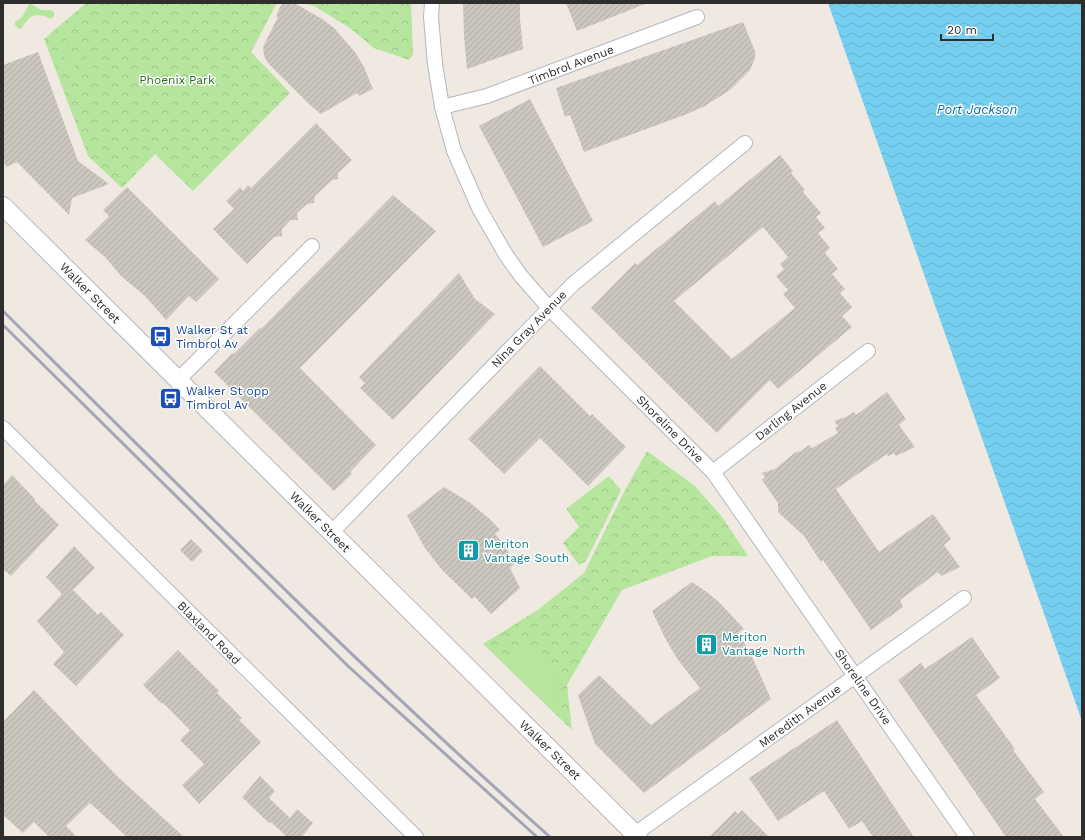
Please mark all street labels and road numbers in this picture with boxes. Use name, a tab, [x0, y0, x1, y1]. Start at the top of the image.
street label: Timbrol Avenue	[526, 42, 616, 88]
street label: Walker Street	[57, 260, 123, 326]
street label: Nina Gray Avenue	[489, 287, 569, 370]
street label: Darling Avenue	[752, 379, 830, 443]
street label: Shoreline Drive	[634, 393, 707, 466]
street label: Walker Street	[287, 489, 353, 555]
street label: Blaxland Road	[175, 599, 243, 667]
street label: Shoreline Drive	[832, 646, 894, 728]
street label: Meredith Avenue	[756, 682, 844, 750]
street label: Walker Street	[516, 717, 584, 783]

